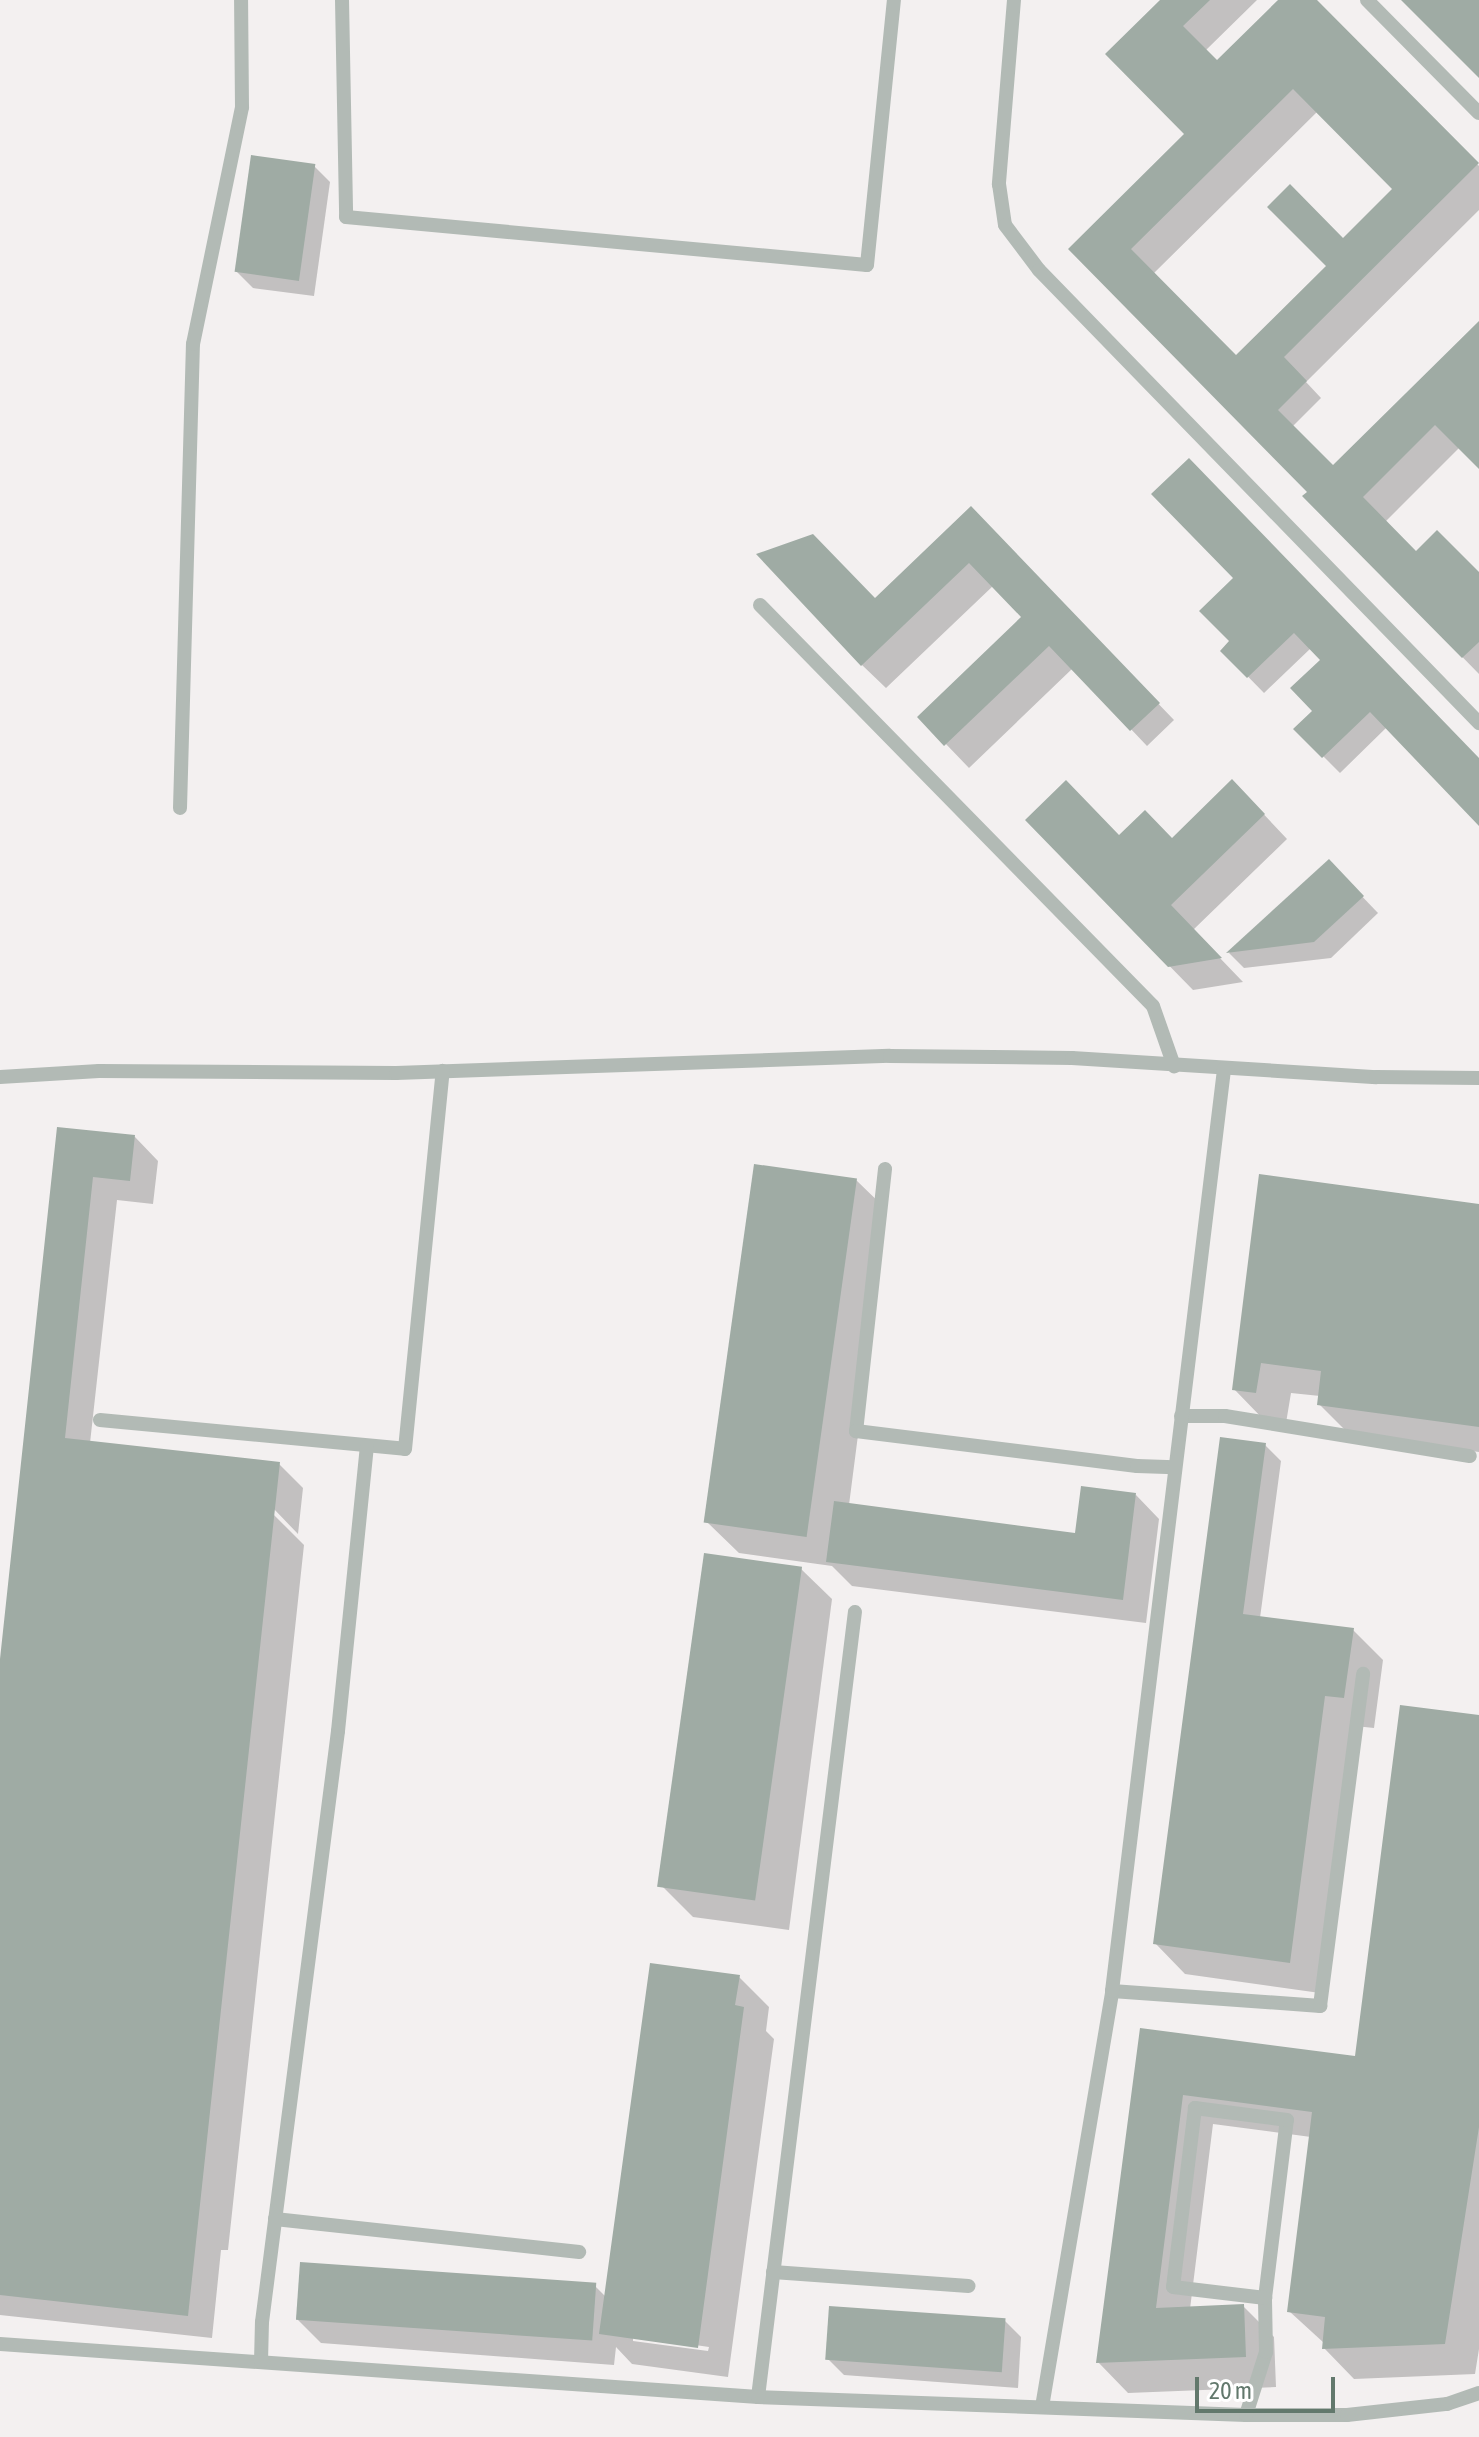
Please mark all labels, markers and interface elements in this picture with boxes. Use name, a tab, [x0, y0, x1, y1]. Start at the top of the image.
scale bar	[1199, 2361, 1339, 2411]
text: 20 m	[1209, 2377, 1252, 2404]

